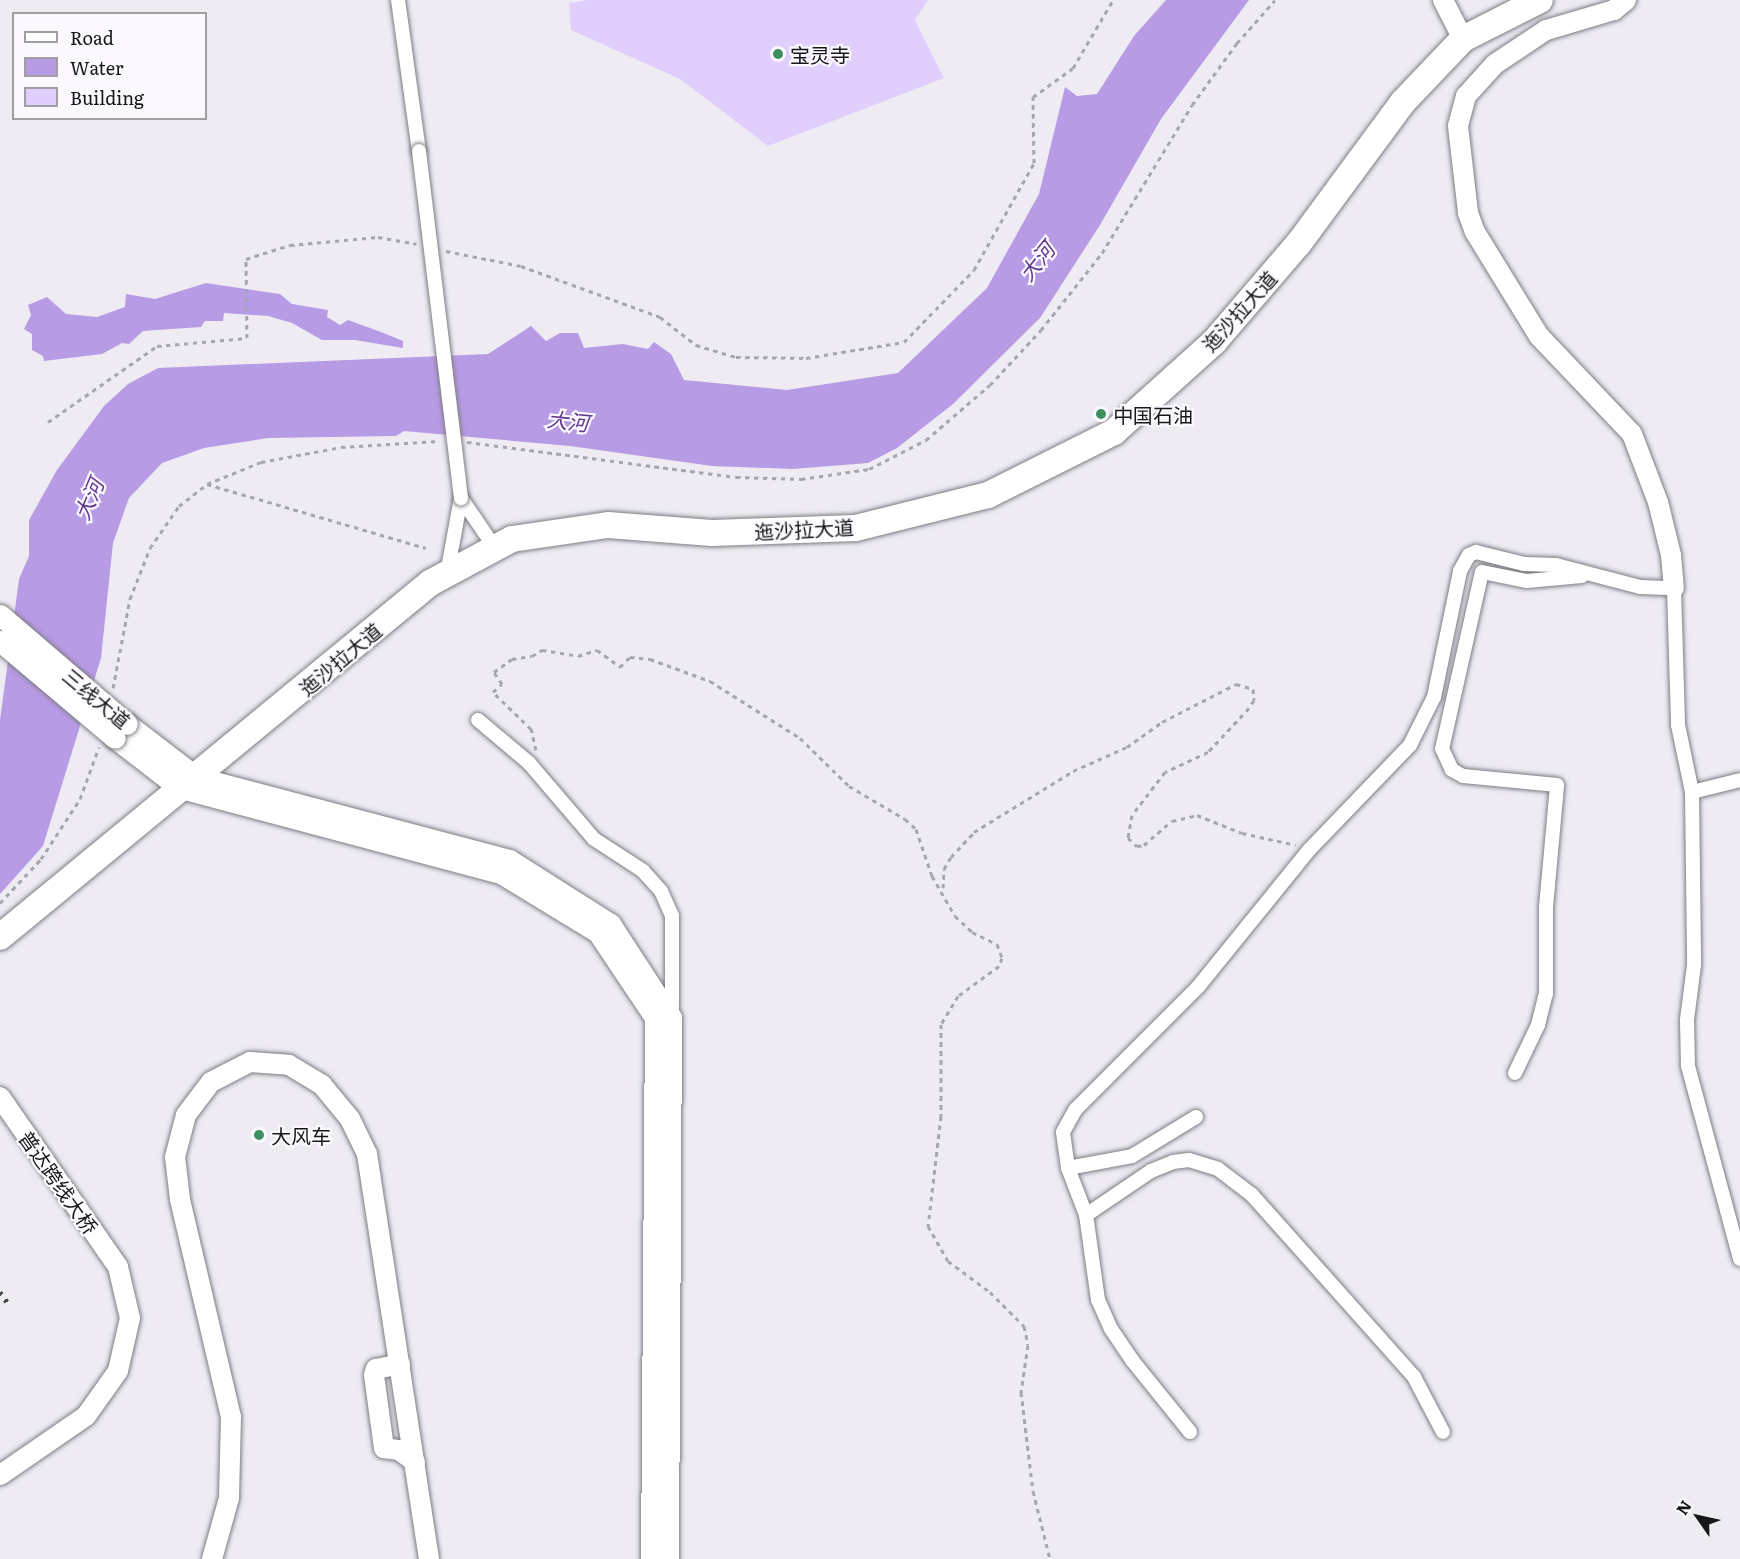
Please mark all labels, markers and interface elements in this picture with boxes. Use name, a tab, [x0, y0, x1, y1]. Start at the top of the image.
legend	[12, 12, 207, 120]
text: Road	[70, 24, 114, 51]
place label: 宝灵寺	[790, 42, 850, 66]
marker: 宝灵寺	[771, 47, 785, 61]
text: Water	[70, 54, 123, 81]
text: Building	[70, 84, 144, 111]
water label: 大河	[1013, 237, 1059, 285]
street label: 迤沙拉大道	[1197, 266, 1281, 356]
place label: 中国石油	[1113, 402, 1193, 426]
water label: 大河	[546, 405, 590, 435]
marker: 中国石油	[1094, 407, 1108, 421]
water label: 大河	[68, 475, 108, 523]
street label: 迤沙拉大道	[753, 514, 855, 544]
street label: 迤沙拉大道	[294, 618, 386, 700]
street label: 三线大道	[59, 663, 135, 733]
place label: 大风车	[271, 1123, 331, 1147]
street label: 普达跨线大桥	[15, 1126, 103, 1238]
marker: 大风车	[252, 1128, 266, 1142]
north arrow	[1668, 1487, 1728, 1547]
text: N	[1669, 1495, 1697, 1519]

